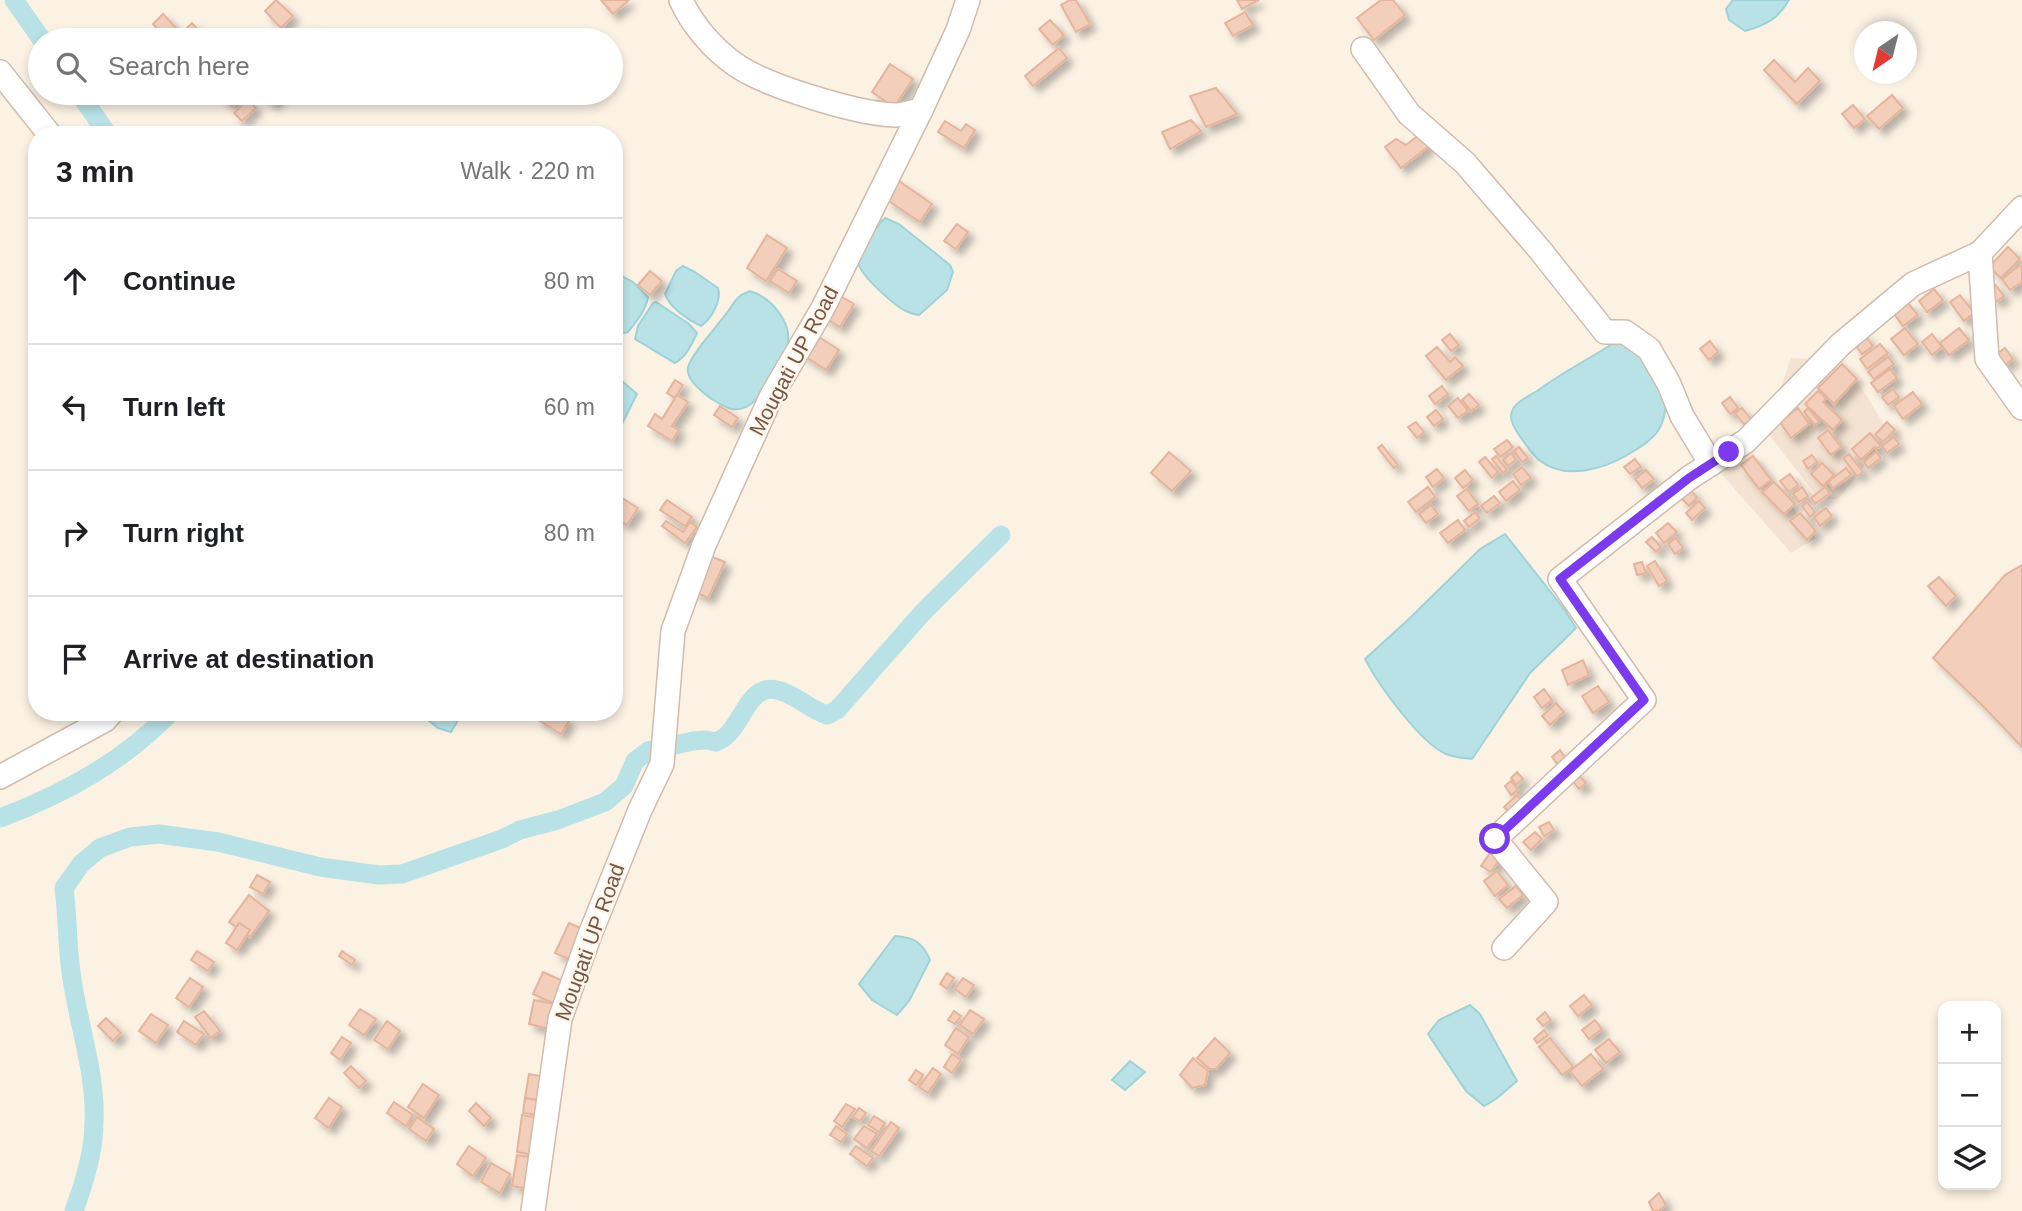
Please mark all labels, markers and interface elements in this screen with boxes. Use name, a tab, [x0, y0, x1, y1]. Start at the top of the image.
north arrow	[1854, 21, 1917, 84]
search box	[28, 28, 623, 105]
icon: search	[52, 48, 90, 86]
text: Search here	[108, 51, 250, 81]
text: 3 min	[56, 155, 134, 188]
text: Walk · 220 m	[460, 158, 595, 184]
icon: ahead	[56, 262, 94, 300]
text: Continue	[123, 266, 236, 296]
text: 80 m	[544, 268, 595, 294]
street label: Mougati UP Road	[745, 282, 843, 439]
icon: left	[56, 388, 94, 426]
text: Turn left	[123, 392, 225, 422]
text: 60 m	[544, 394, 595, 420]
route end	[1713, 436, 1744, 467]
icon: right	[56, 514, 94, 552]
text: Turn right	[123, 518, 244, 548]
text: 80 m	[544, 520, 595, 546]
icon: arrive	[56, 640, 94, 678]
text: Arrive at destination	[123, 644, 374, 674]
route start	[1479, 823, 1510, 854]
street label: Mougati UP Road	[550, 860, 629, 1023]
map controls	[1938, 1001, 2001, 1190]
button: +	[1938, 1001, 2001, 1064]
button: −	[1938, 1064, 2001, 1127]
button: layers	[1938, 1127, 2001, 1190]

